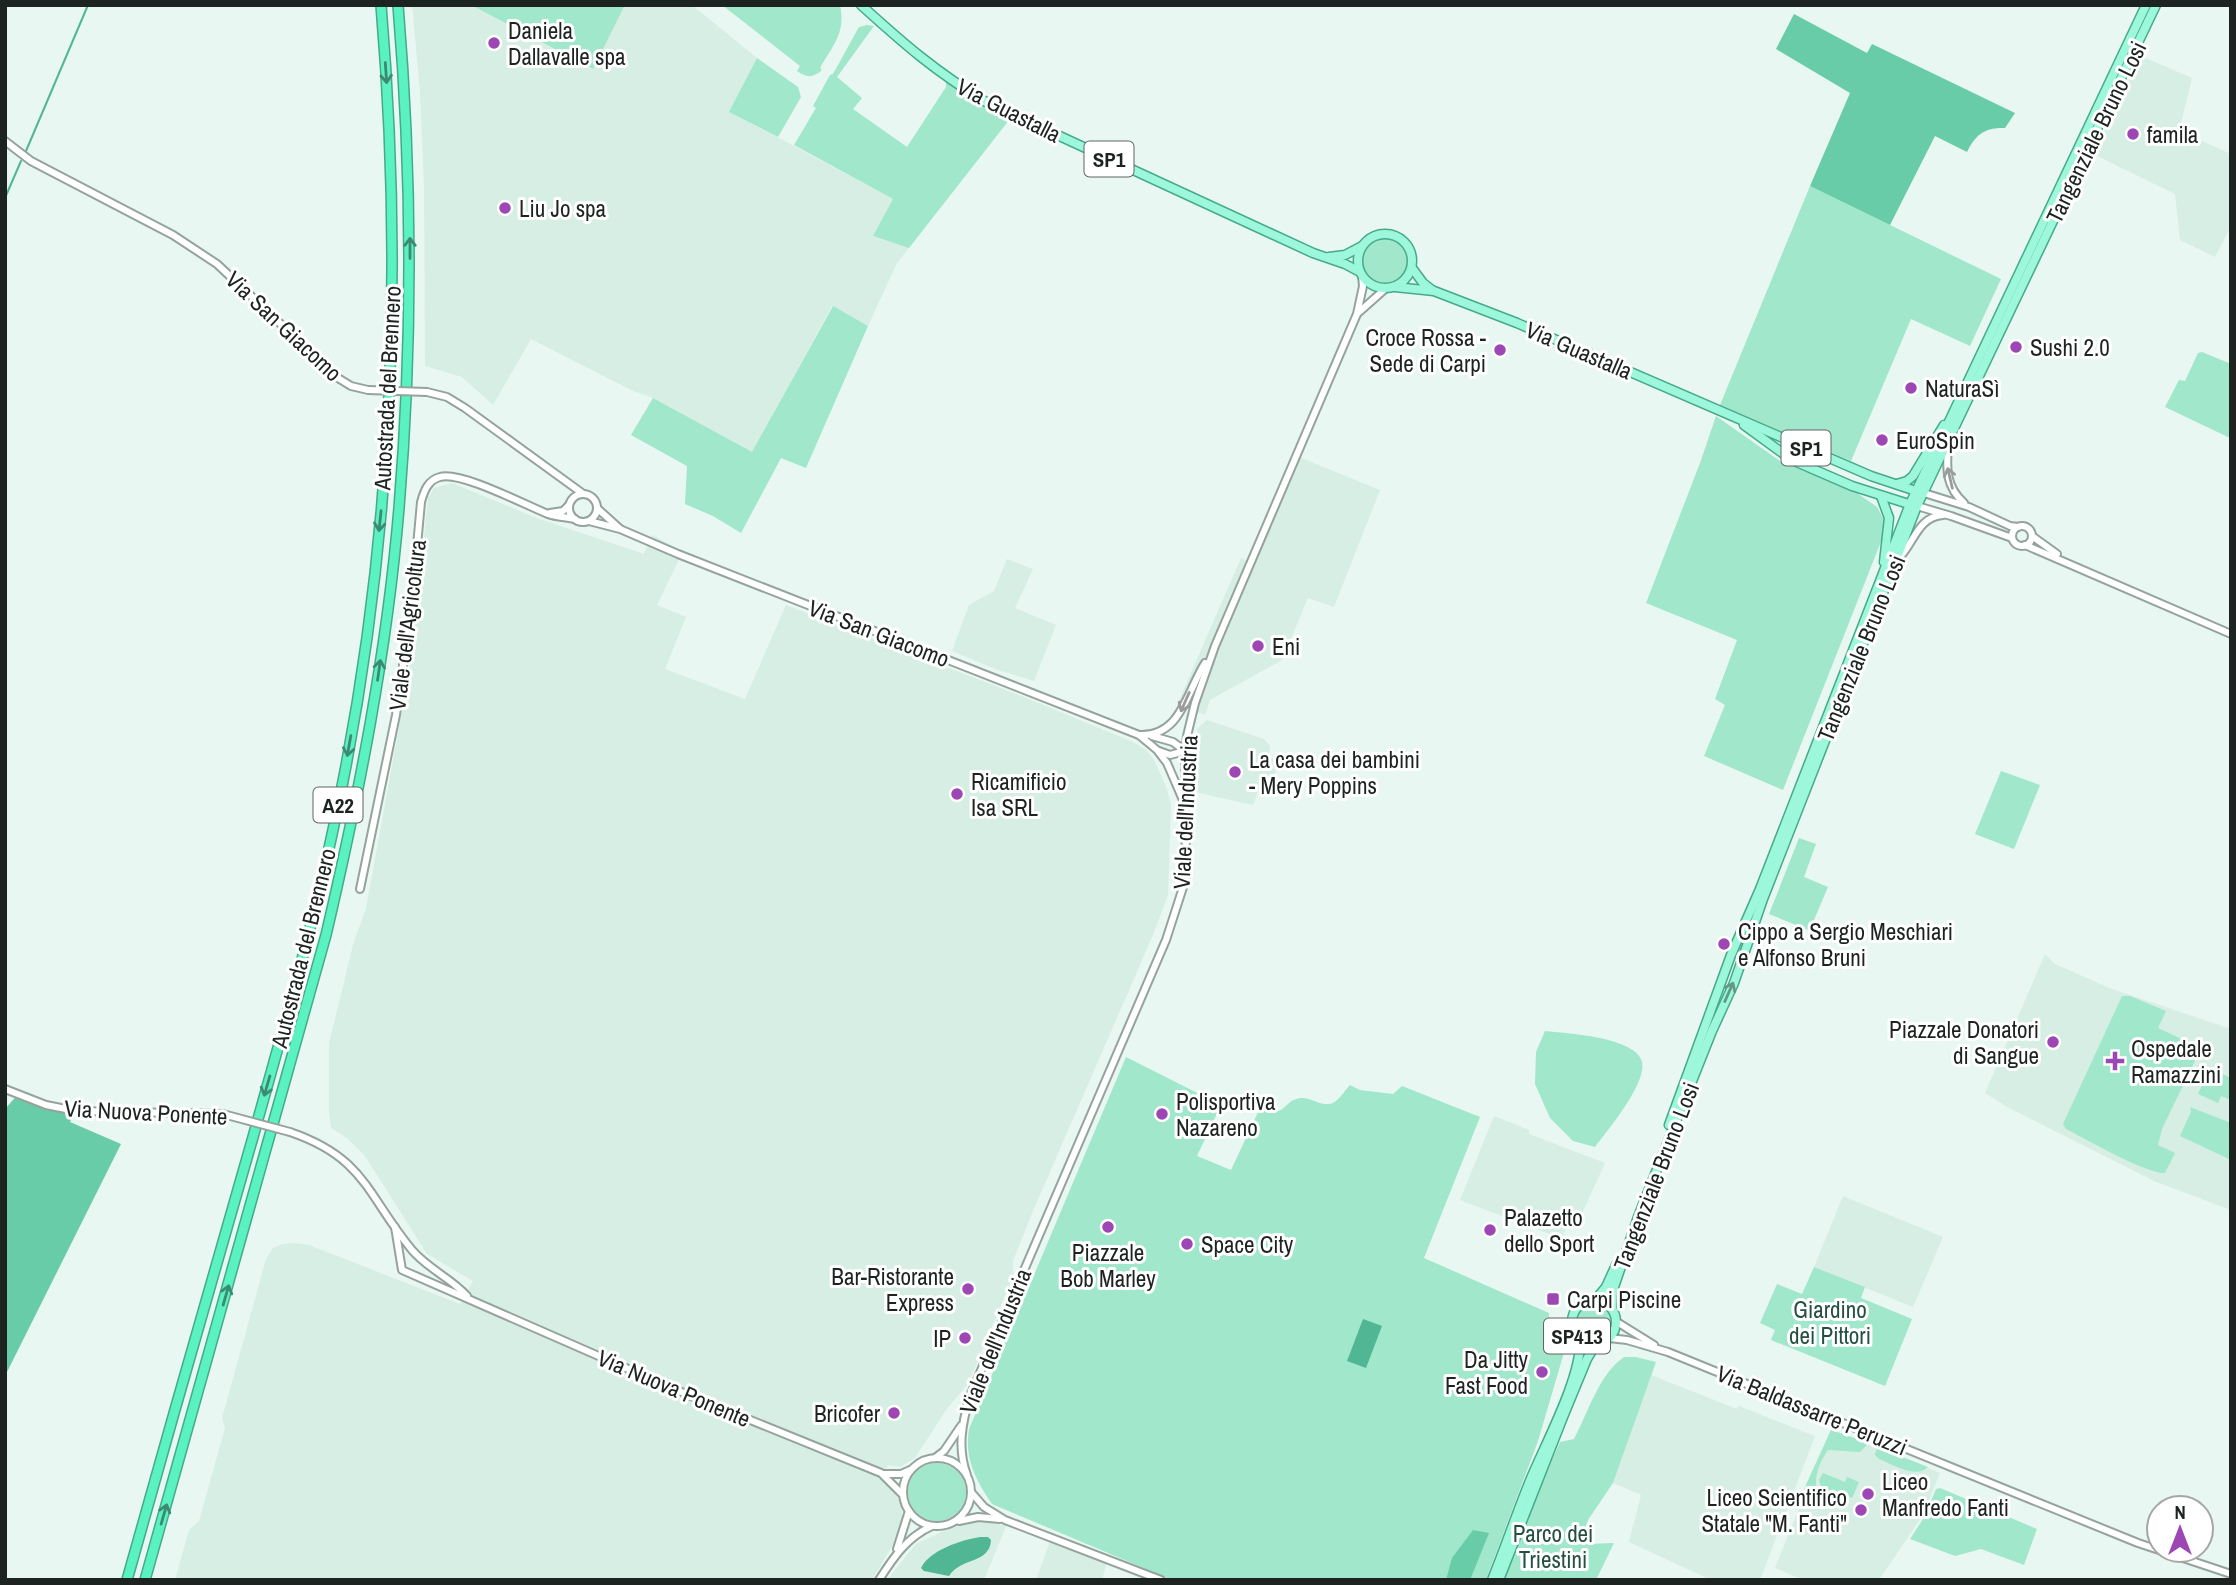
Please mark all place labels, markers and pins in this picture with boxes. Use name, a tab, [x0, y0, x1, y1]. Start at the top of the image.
place label: Daniela Dallavalle spa	[508, 15, 626, 72]
marker: Daniela Dallavalle spa	[486, 35, 502, 51]
place label: famila	[2147, 119, 2199, 150]
marker: famila	[2125, 126, 2141, 142]
place label: Liu Jo spa	[519, 193, 607, 224]
marker: Liu Jo spa	[497, 200, 513, 216]
place label: Croce Rossa - Sede di Carpi	[1365, 322, 1487, 379]
place label: Sushi 2.0	[2030, 332, 2110, 363]
marker: Sushi 2.0	[2008, 339, 2024, 355]
marker: Croce Rossa - Sede di Carpi	[1492, 342, 1508, 358]
place label: NaturaSì	[1925, 373, 1999, 404]
marker: NaturaSì	[1903, 380, 1919, 396]
place label: EuroSpin	[1896, 425, 1975, 456]
marker: EuroSpin	[1874, 432, 1890, 448]
place label: Eni	[1272, 631, 1300, 662]
marker: Eni	[1250, 638, 1266, 654]
place label: La casa dei bambini - Mery Poppins	[1249, 744, 1420, 801]
marker: La casa dei bambini - Mery Poppins	[1227, 764, 1243, 780]
place label: Ricamificio Isa SRL	[971, 766, 1066, 823]
marker: Ricamificio Isa SRL	[949, 786, 965, 802]
place label: Cippo a Sergio Meschiari e Alfonso Bruni	[1738, 916, 1953, 973]
marker: Cippo a Sergio Meschiari e Alfonso Bruni	[1716, 936, 1732, 952]
place label: Piazzale Donatori di Sangue	[1889, 1014, 2039, 1071]
place label: Ospedale Ramazzini	[2131, 1033, 2221, 1090]
marker: Piazzale Donatori di Sangue	[2045, 1034, 2061, 1050]
marker: Ospedale Ramazzini	[2105, 1051, 2125, 1071]
place label: Polisportiva Nazareno	[1176, 1086, 1276, 1143]
marker: Polisportiva Nazareno	[1154, 1106, 1170, 1122]
place label: Palazetto dello Sport	[1504, 1202, 1594, 1259]
marker: Piazzale Bob Marley	[1100, 1219, 1116, 1235]
marker: Palazetto dello Sport	[1482, 1222, 1498, 1238]
place label: Space City	[1201, 1229, 1294, 1260]
marker: Space City	[1179, 1236, 1195, 1252]
place label: Piazzale Bob Marley	[1060, 1237, 1156, 1294]
place label: Bar-Ristorante Express	[831, 1261, 954, 1318]
marker: Bar-Ristorante Express	[960, 1281, 976, 1297]
place label: Carpi Piscine	[1567, 1284, 1681, 1315]
marker: Carpi Piscine	[1545, 1291, 1561, 1307]
place label: IP	[933, 1323, 951, 1354]
marker: IP	[957, 1330, 973, 1346]
place label: Da Jitty Fast Food	[1445, 1344, 1529, 1401]
marker: Da Jitty Fast Food	[1534, 1364, 1550, 1380]
place label: Bricofer	[814, 1398, 881, 1429]
marker: Bricofer	[886, 1405, 902, 1421]
place label: Liceo Manfredo Fanti	[1882, 1466, 2009, 1523]
place label: Liceo Scientifico Statale "M. Fanti"	[1701, 1482, 1847, 1539]
marker: Liceo Manfredo Fanti	[1860, 1486, 1876, 1502]
marker: Liceo Scientifico Statale "M. Fanti"	[1853, 1502, 1869, 1518]

